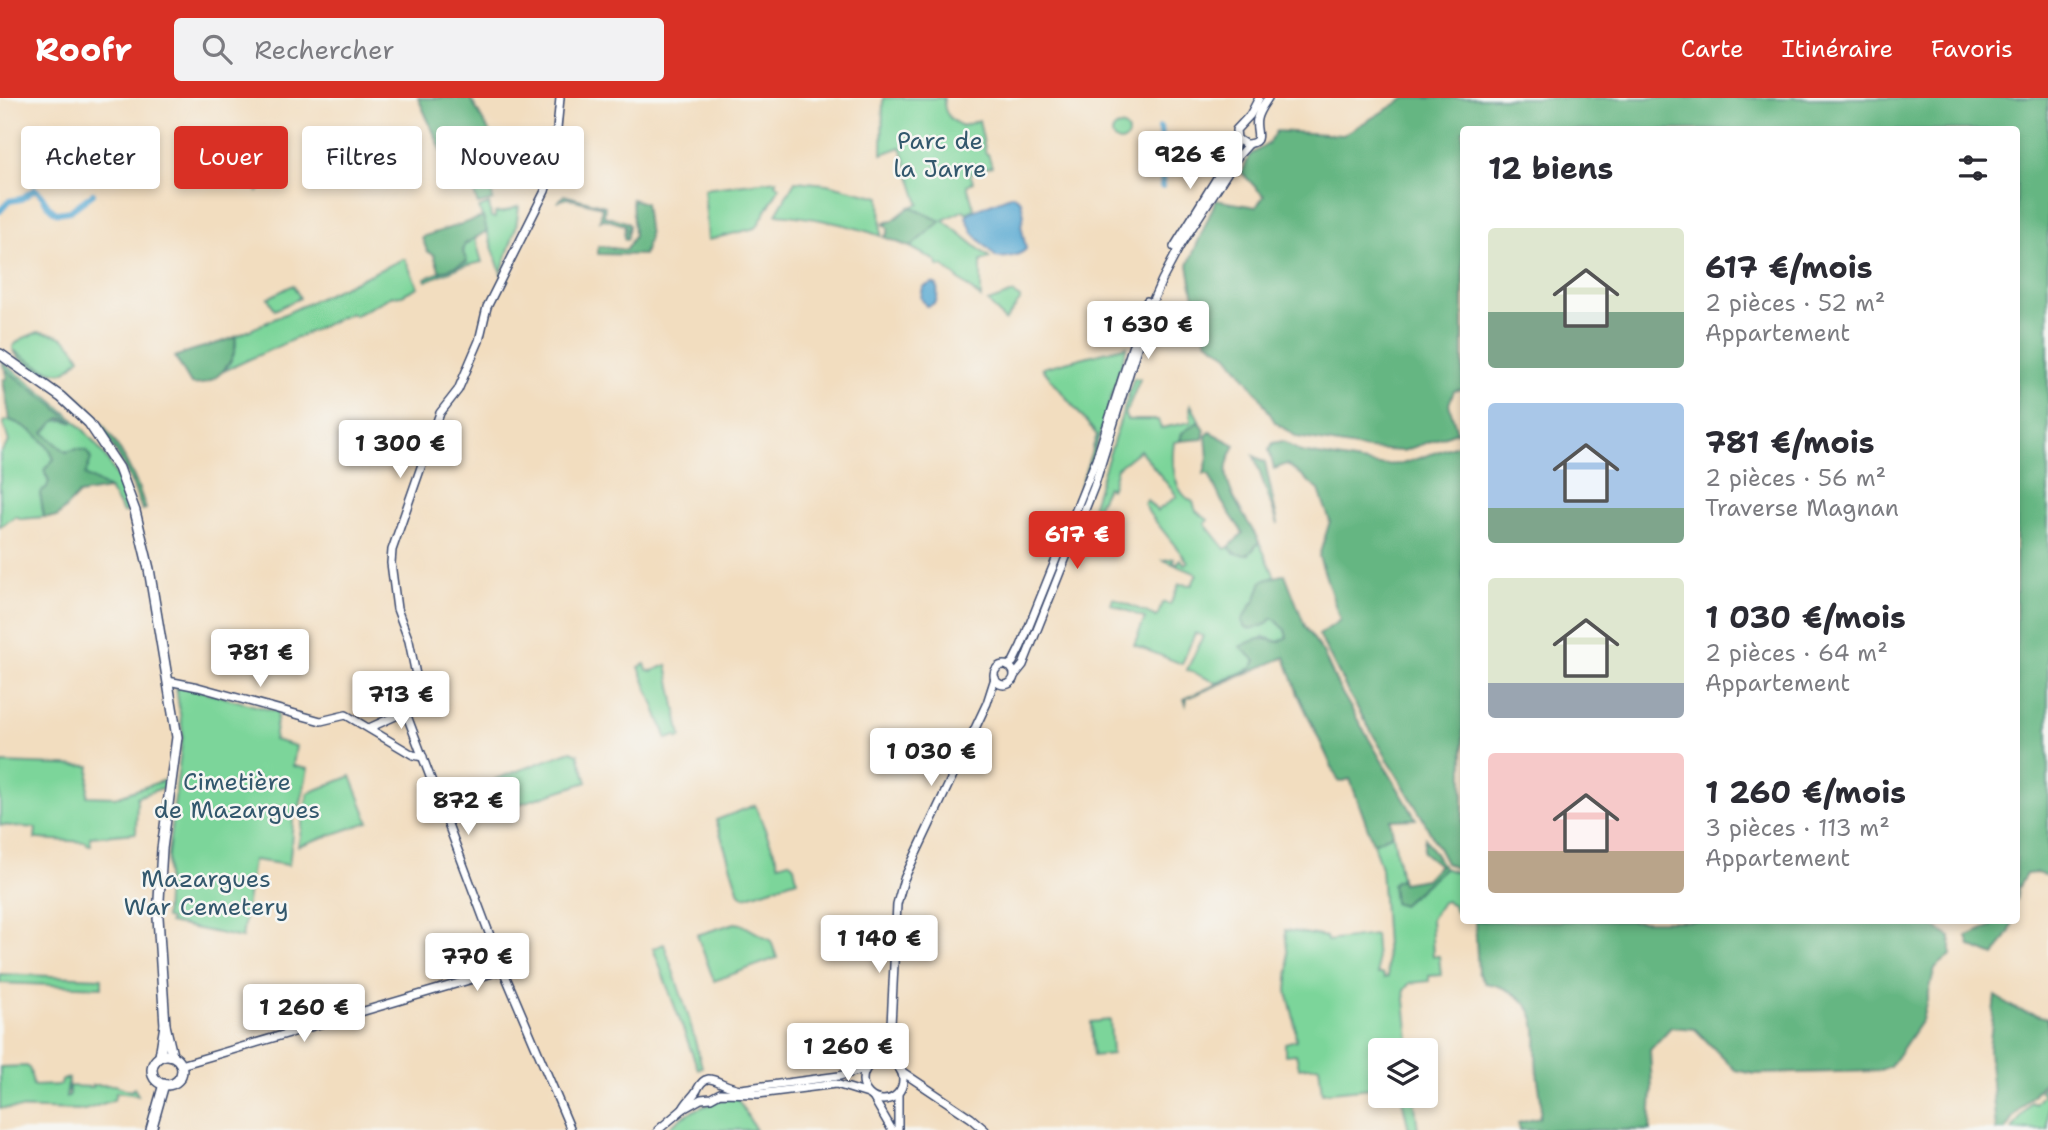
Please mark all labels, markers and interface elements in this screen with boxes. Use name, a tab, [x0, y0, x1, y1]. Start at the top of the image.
search box	[174, 18, 664, 81]
text: Roofr	[35, 27, 132, 72]
icon: search	[198, 30, 236, 68]
text: Rechercher	[254, 32, 395, 67]
text: Carte	[1681, 33, 1744, 65]
text: Itinéraire	[1782, 33, 1893, 65]
text: Favoris	[1931, 33, 2013, 65]
park label: Parc de la Jarre	[893, 125, 987, 185]
chip: Acheter	[21, 126, 160, 189]
chip: Louer	[174, 126, 288, 189]
chip: Filtres	[302, 126, 422, 189]
chip: Nouveau	[436, 126, 584, 189]
pin: 926 €	[1141, 132, 1239, 191]
text: 926 €	[1154, 139, 1226, 169]
text: 12 biens	[1488, 148, 1613, 189]
icon: filters	[1954, 149, 1992, 187]
text: 617 €/mois	[1705, 247, 1873, 288]
icon: home	[1544, 256, 1628, 340]
text: 2 pièces · 52 m²	[1705, 288, 1885, 318]
pin: 1 630 €	[1083, 302, 1213, 361]
text: 1 630 €	[1103, 309, 1193, 339]
text: Appartement	[1705, 318, 1850, 348]
pin: 1 300 €	[335, 420, 465, 480]
text: 781 €/mois	[1705, 422, 1874, 463]
text: 1 300 €	[355, 428, 445, 458]
icon: home	[1544, 431, 1628, 515]
text: 2 pièces · 56 m²	[1705, 463, 1886, 493]
text: Traverse Magnan	[1705, 493, 1899, 523]
pin: 617 €	[1028, 512, 1126, 571]
text: 617 €	[1045, 519, 1109, 549]
text: 1 030 €/mois	[1705, 597, 1906, 638]
icon: home	[1544, 606, 1628, 690]
pin: 781 €	[211, 630, 309, 689]
text: 781 €	[227, 637, 293, 667]
text: 2 pièces · 64 m²	[1705, 638, 1888, 668]
text: Appartement	[1705, 668, 1850, 698]
pin: 713 €	[352, 672, 450, 731]
text: 713 €	[368, 679, 434, 709]
pin: 1 030 €	[866, 728, 996, 788]
text: 1 030 €	[886, 736, 976, 766]
park label: Cimetière de Mazargues	[154, 766, 320, 826]
text: 1 260 €/mois	[1705, 772, 1906, 813]
pin: 872 €	[419, 778, 517, 837]
icon: home	[1544, 781, 1628, 865]
text: 872 €	[433, 785, 503, 815]
text: 3 pièces · 113 m²	[1705, 813, 1890, 843]
text: Appartement	[1705, 843, 1850, 873]
park label: Mazargues War Cemetery	[124, 863, 288, 923]
pin: 1 140 €	[814, 916, 944, 975]
text: 1 140 €	[837, 923, 921, 953]
pin: 770 €	[428, 934, 526, 993]
text: 770 €	[441, 941, 513, 971]
pin: 1 260 €	[239, 984, 369, 1044]
text: 1 260 €	[259, 992, 349, 1022]
pin: 1 260 €	[783, 1024, 913, 1083]
text: 1 260 €	[803, 1031, 893, 1061]
map controls	[1368, 1038, 1438, 1108]
button: layers	[1368, 1038, 1438, 1108]

